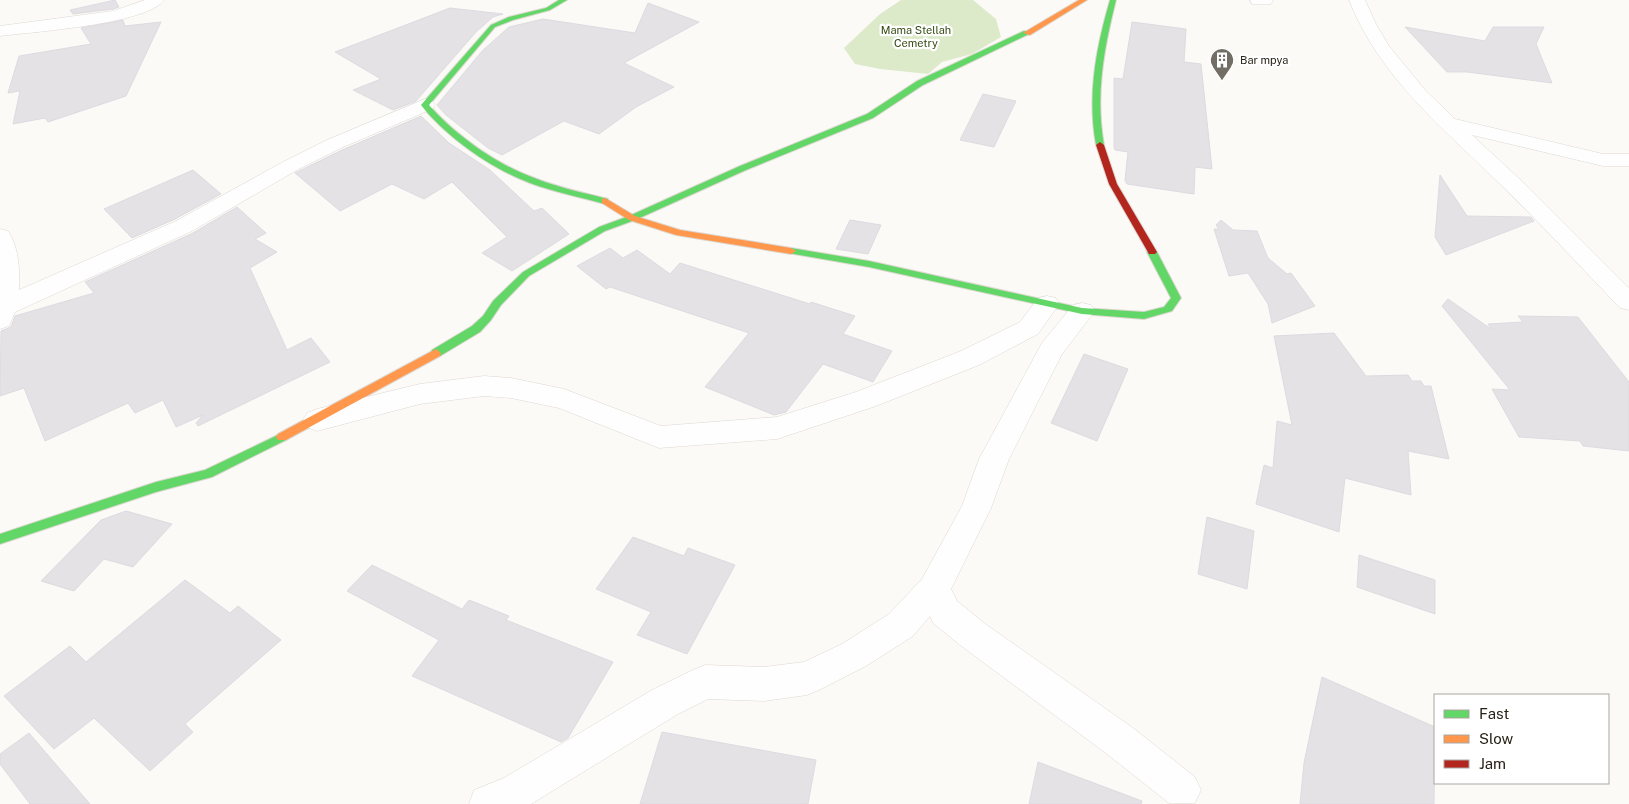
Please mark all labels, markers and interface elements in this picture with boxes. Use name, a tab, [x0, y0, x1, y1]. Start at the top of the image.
park label: Mama Stellah Cemetry	[881, 24, 951, 49]
building icon: Bar mpya	[1209, 47, 1235, 81]
place label: Bar mpya	[1240, 54, 1288, 66]
legend	[1434, 694, 1609, 784]
text: Fast	[1479, 705, 1509, 722]
text: Slow	[1479, 730, 1514, 747]
text: Jam	[1479, 755, 1506, 772]

